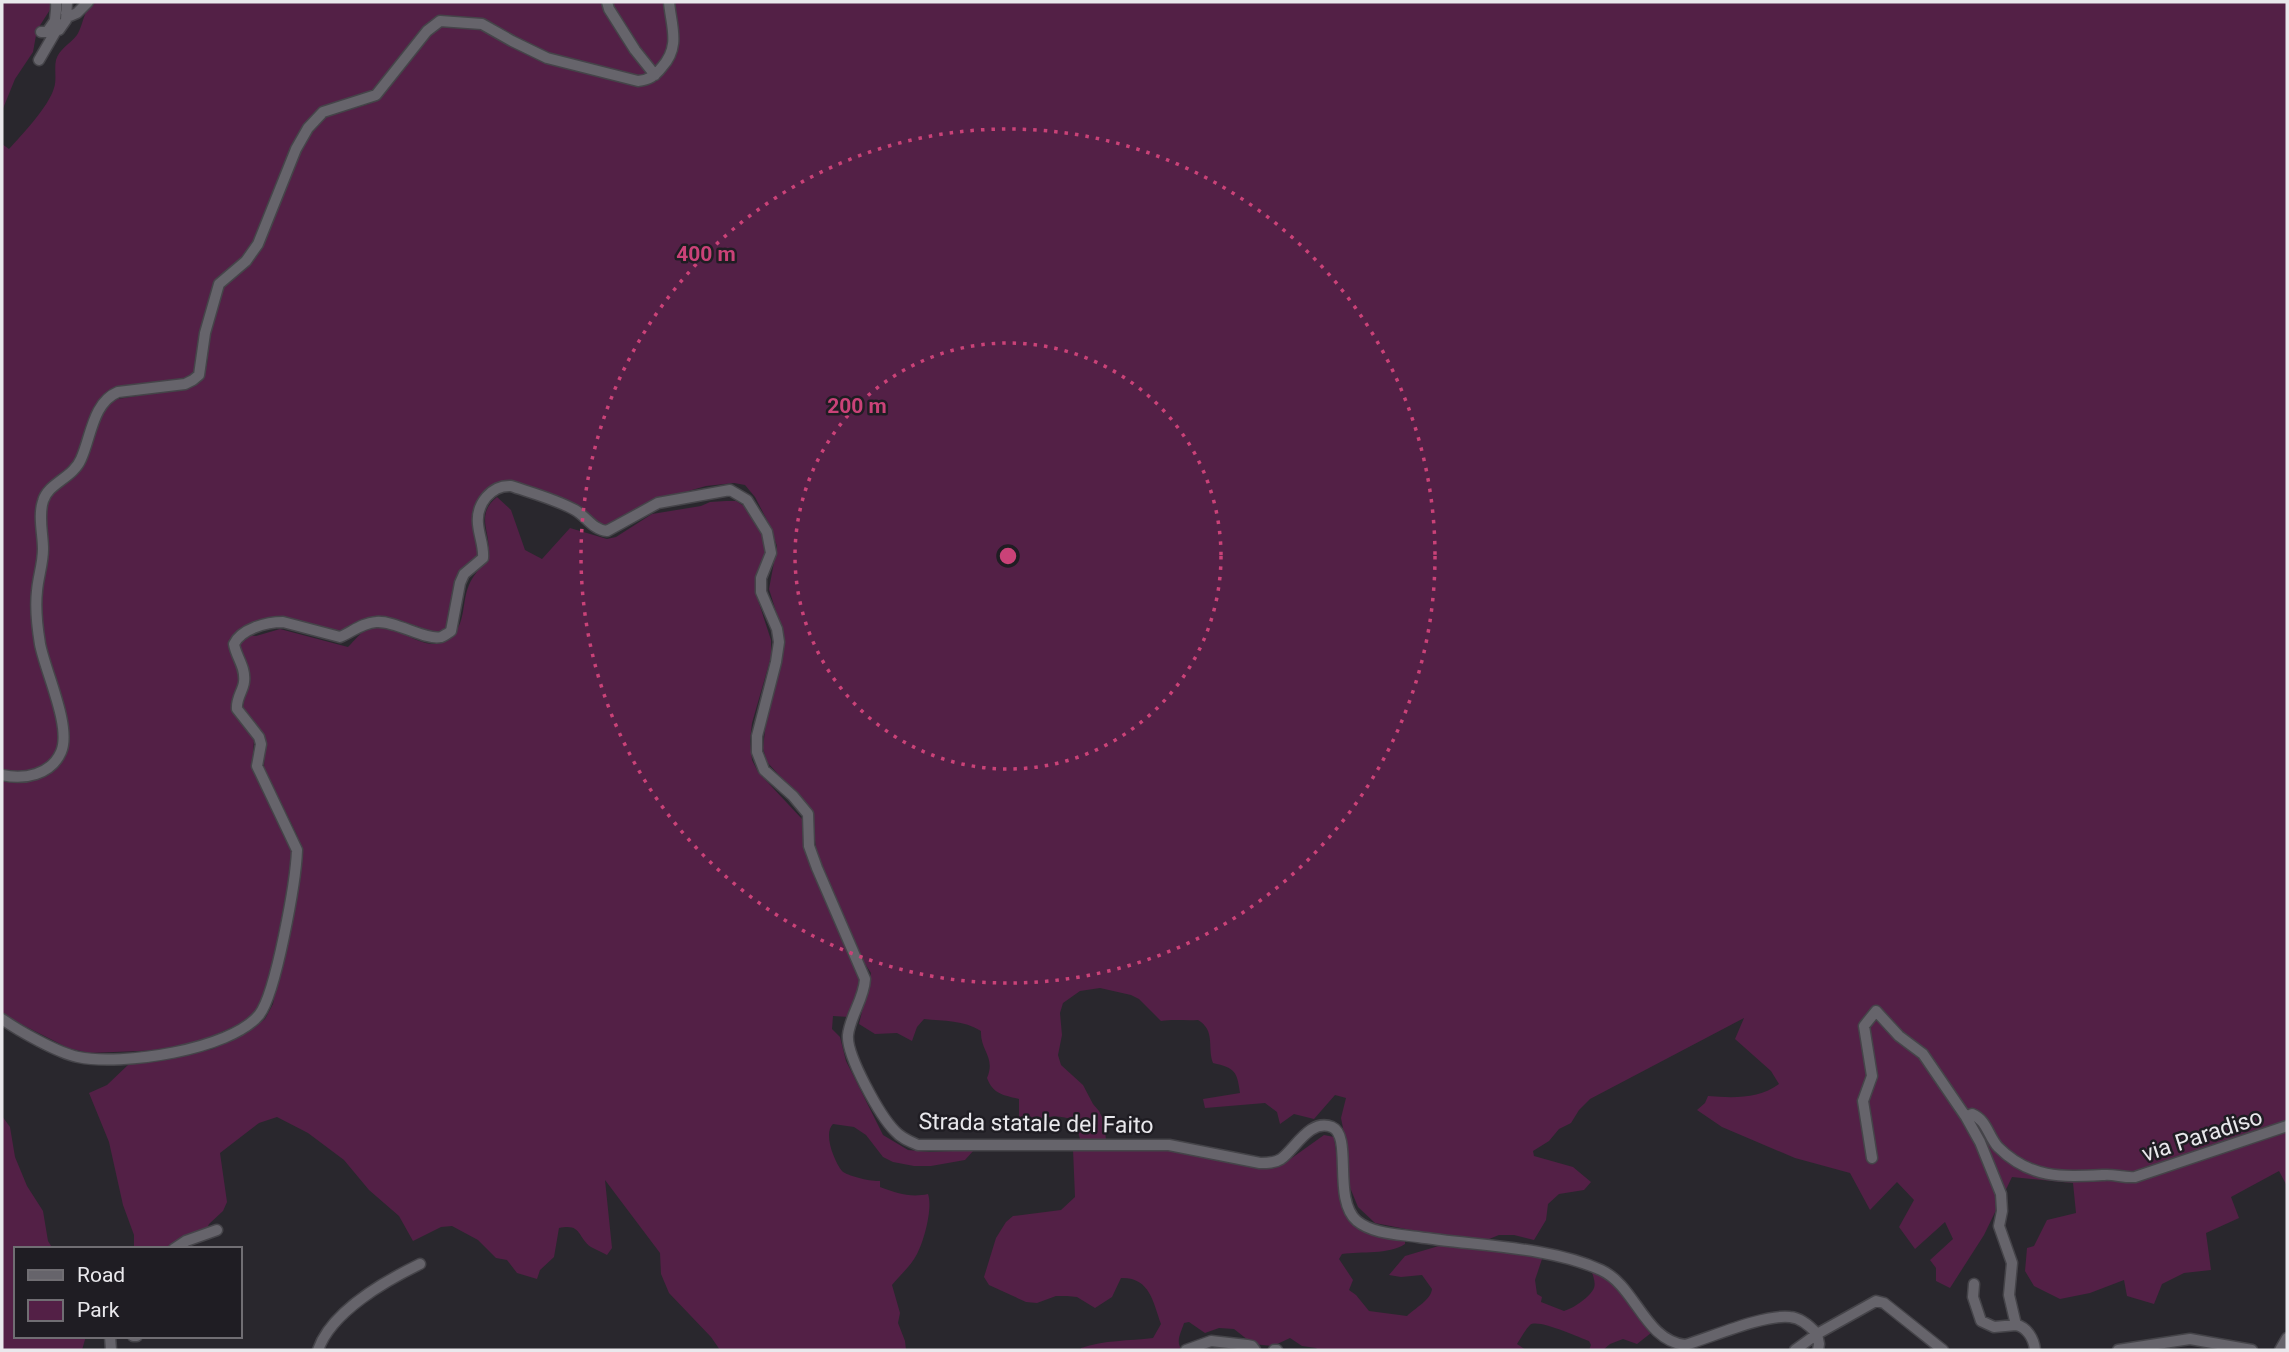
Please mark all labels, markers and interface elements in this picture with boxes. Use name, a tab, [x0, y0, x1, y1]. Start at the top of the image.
text: 400 m	[676, 242, 736, 266]
text: 200 m	[827, 394, 887, 418]
centre of rings	[996, 544, 1020, 568]
street label: via Paradiso	[2138, 1103, 2266, 1168]
street label: Strada statale del Faito	[918, 1108, 1154, 1139]
legend	[14, 1247, 242, 1338]
text: Road	[77, 1263, 125, 1287]
text: Park	[77, 1298, 120, 1322]

